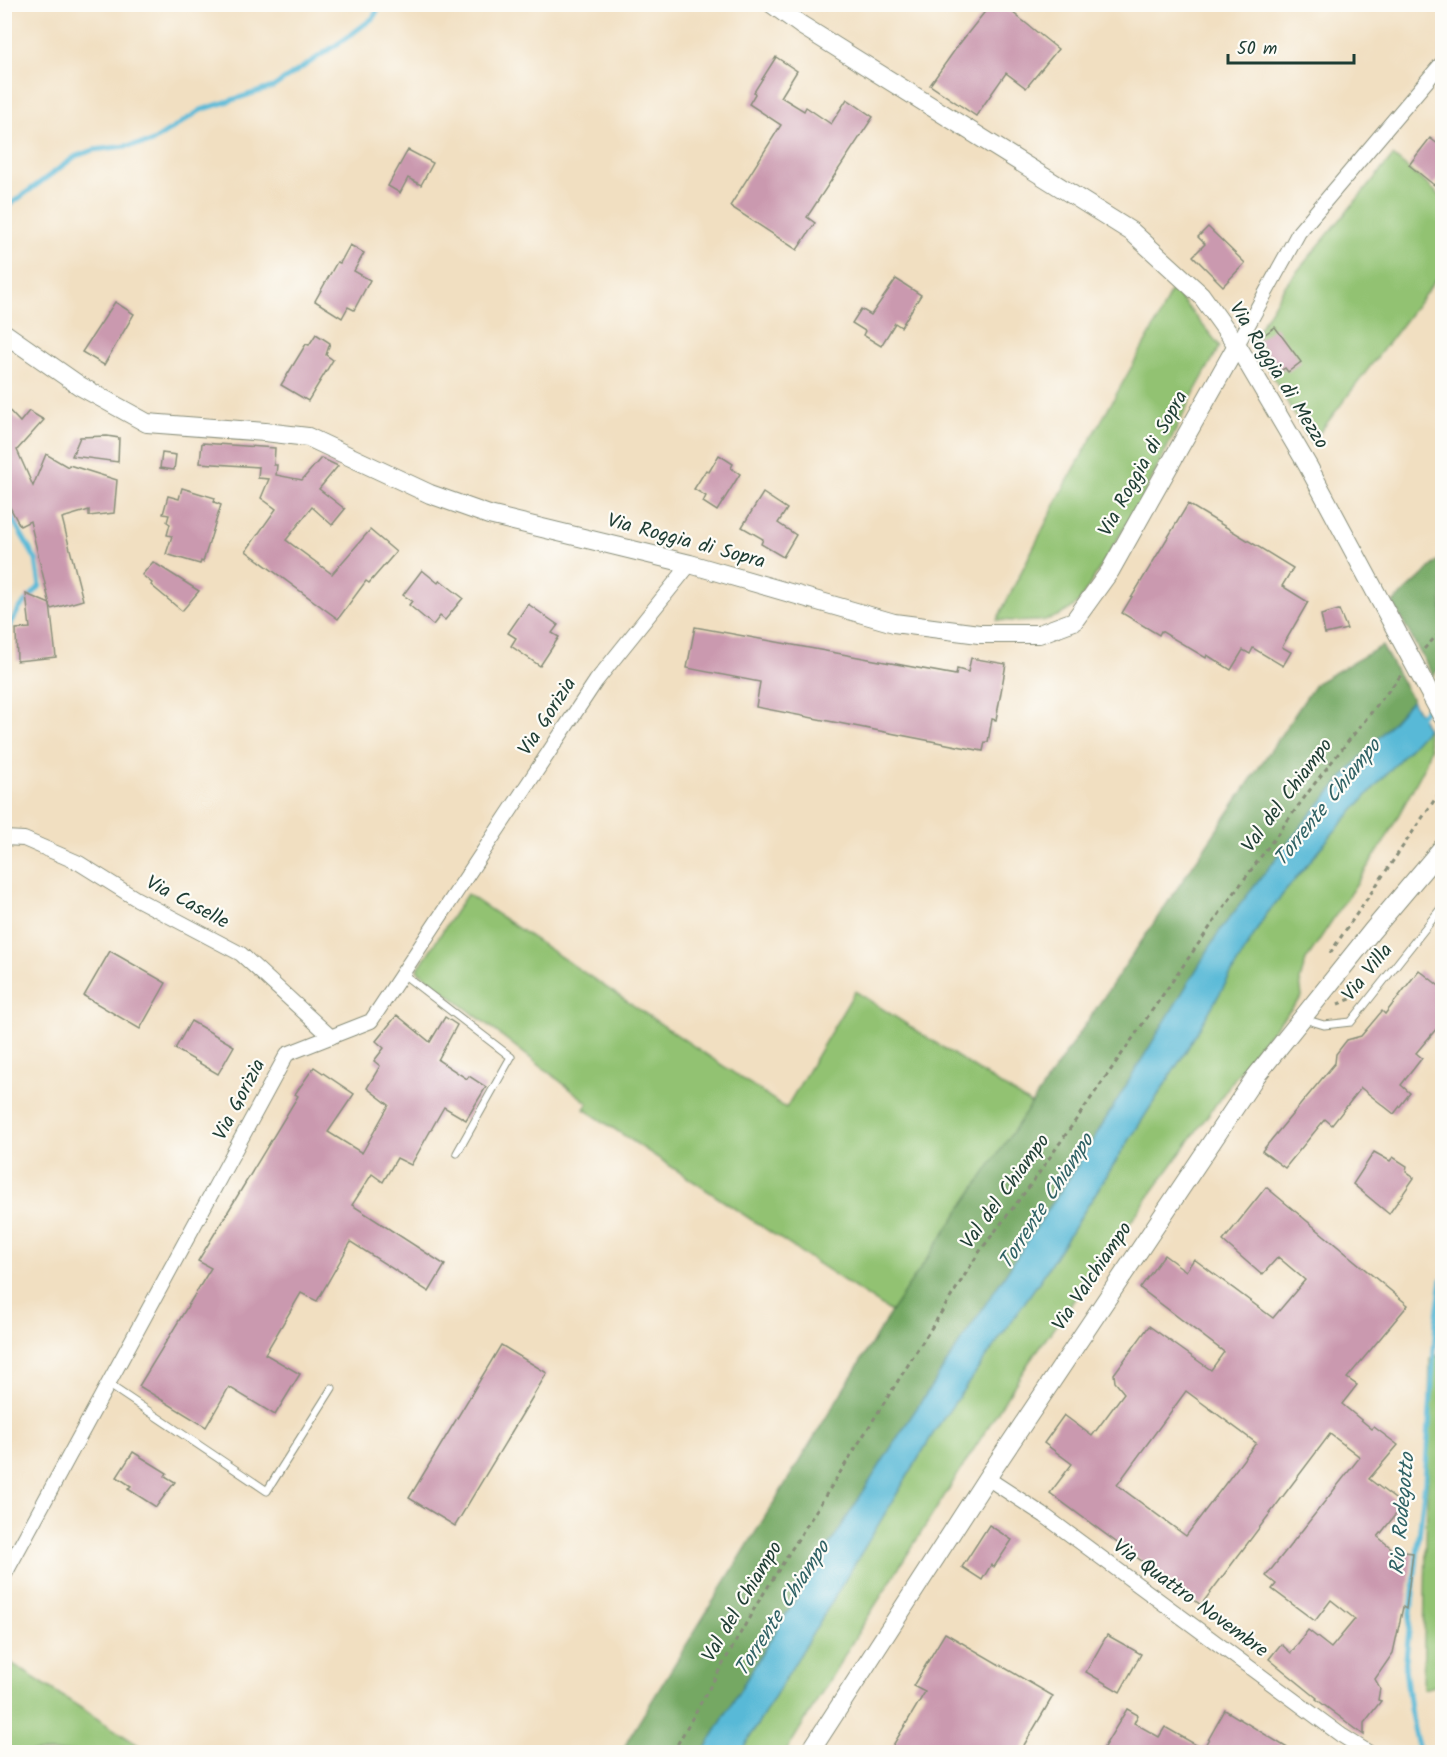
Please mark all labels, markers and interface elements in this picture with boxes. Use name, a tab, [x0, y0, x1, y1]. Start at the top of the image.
scale bar	[1228, 27, 1354, 65]
text: 50 m	[1237, 35, 1277, 64]
street label: Via Roggia di Mezzo	[1220, 296, 1336, 456]
street label: Via Roggia di Sopra	[1091, 385, 1197, 543]
street label: Via Roggia di Sopra	[603, 505, 769, 579]
street label: Via Gorizia	[511, 671, 585, 763]
water label: Torrente Chiampo	[1266, 731, 1391, 874]
street label: Val del Chiampo	[1234, 732, 1342, 860]
street label: Via Caselle	[140, 868, 234, 938]
street label: Via Villa	[1334, 937, 1402, 1009]
street label: Via Gorizia	[205, 1053, 275, 1147]
water label: Torrente Chiampo	[991, 1126, 1104, 1277]
street label: Val del Chiampo	[953, 1127, 1059, 1257]
street label: Via Valchiampo	[1044, 1216, 1142, 1338]
water label: Rio Rodegotto	[1381, 1450, 1425, 1576]
street label: Via Quattro Novembre	[1105, 1531, 1275, 1667]
water label: Torrente Chiampo	[727, 1533, 840, 1684]
street label: Val del Chiampo	[694, 1535, 792, 1669]

